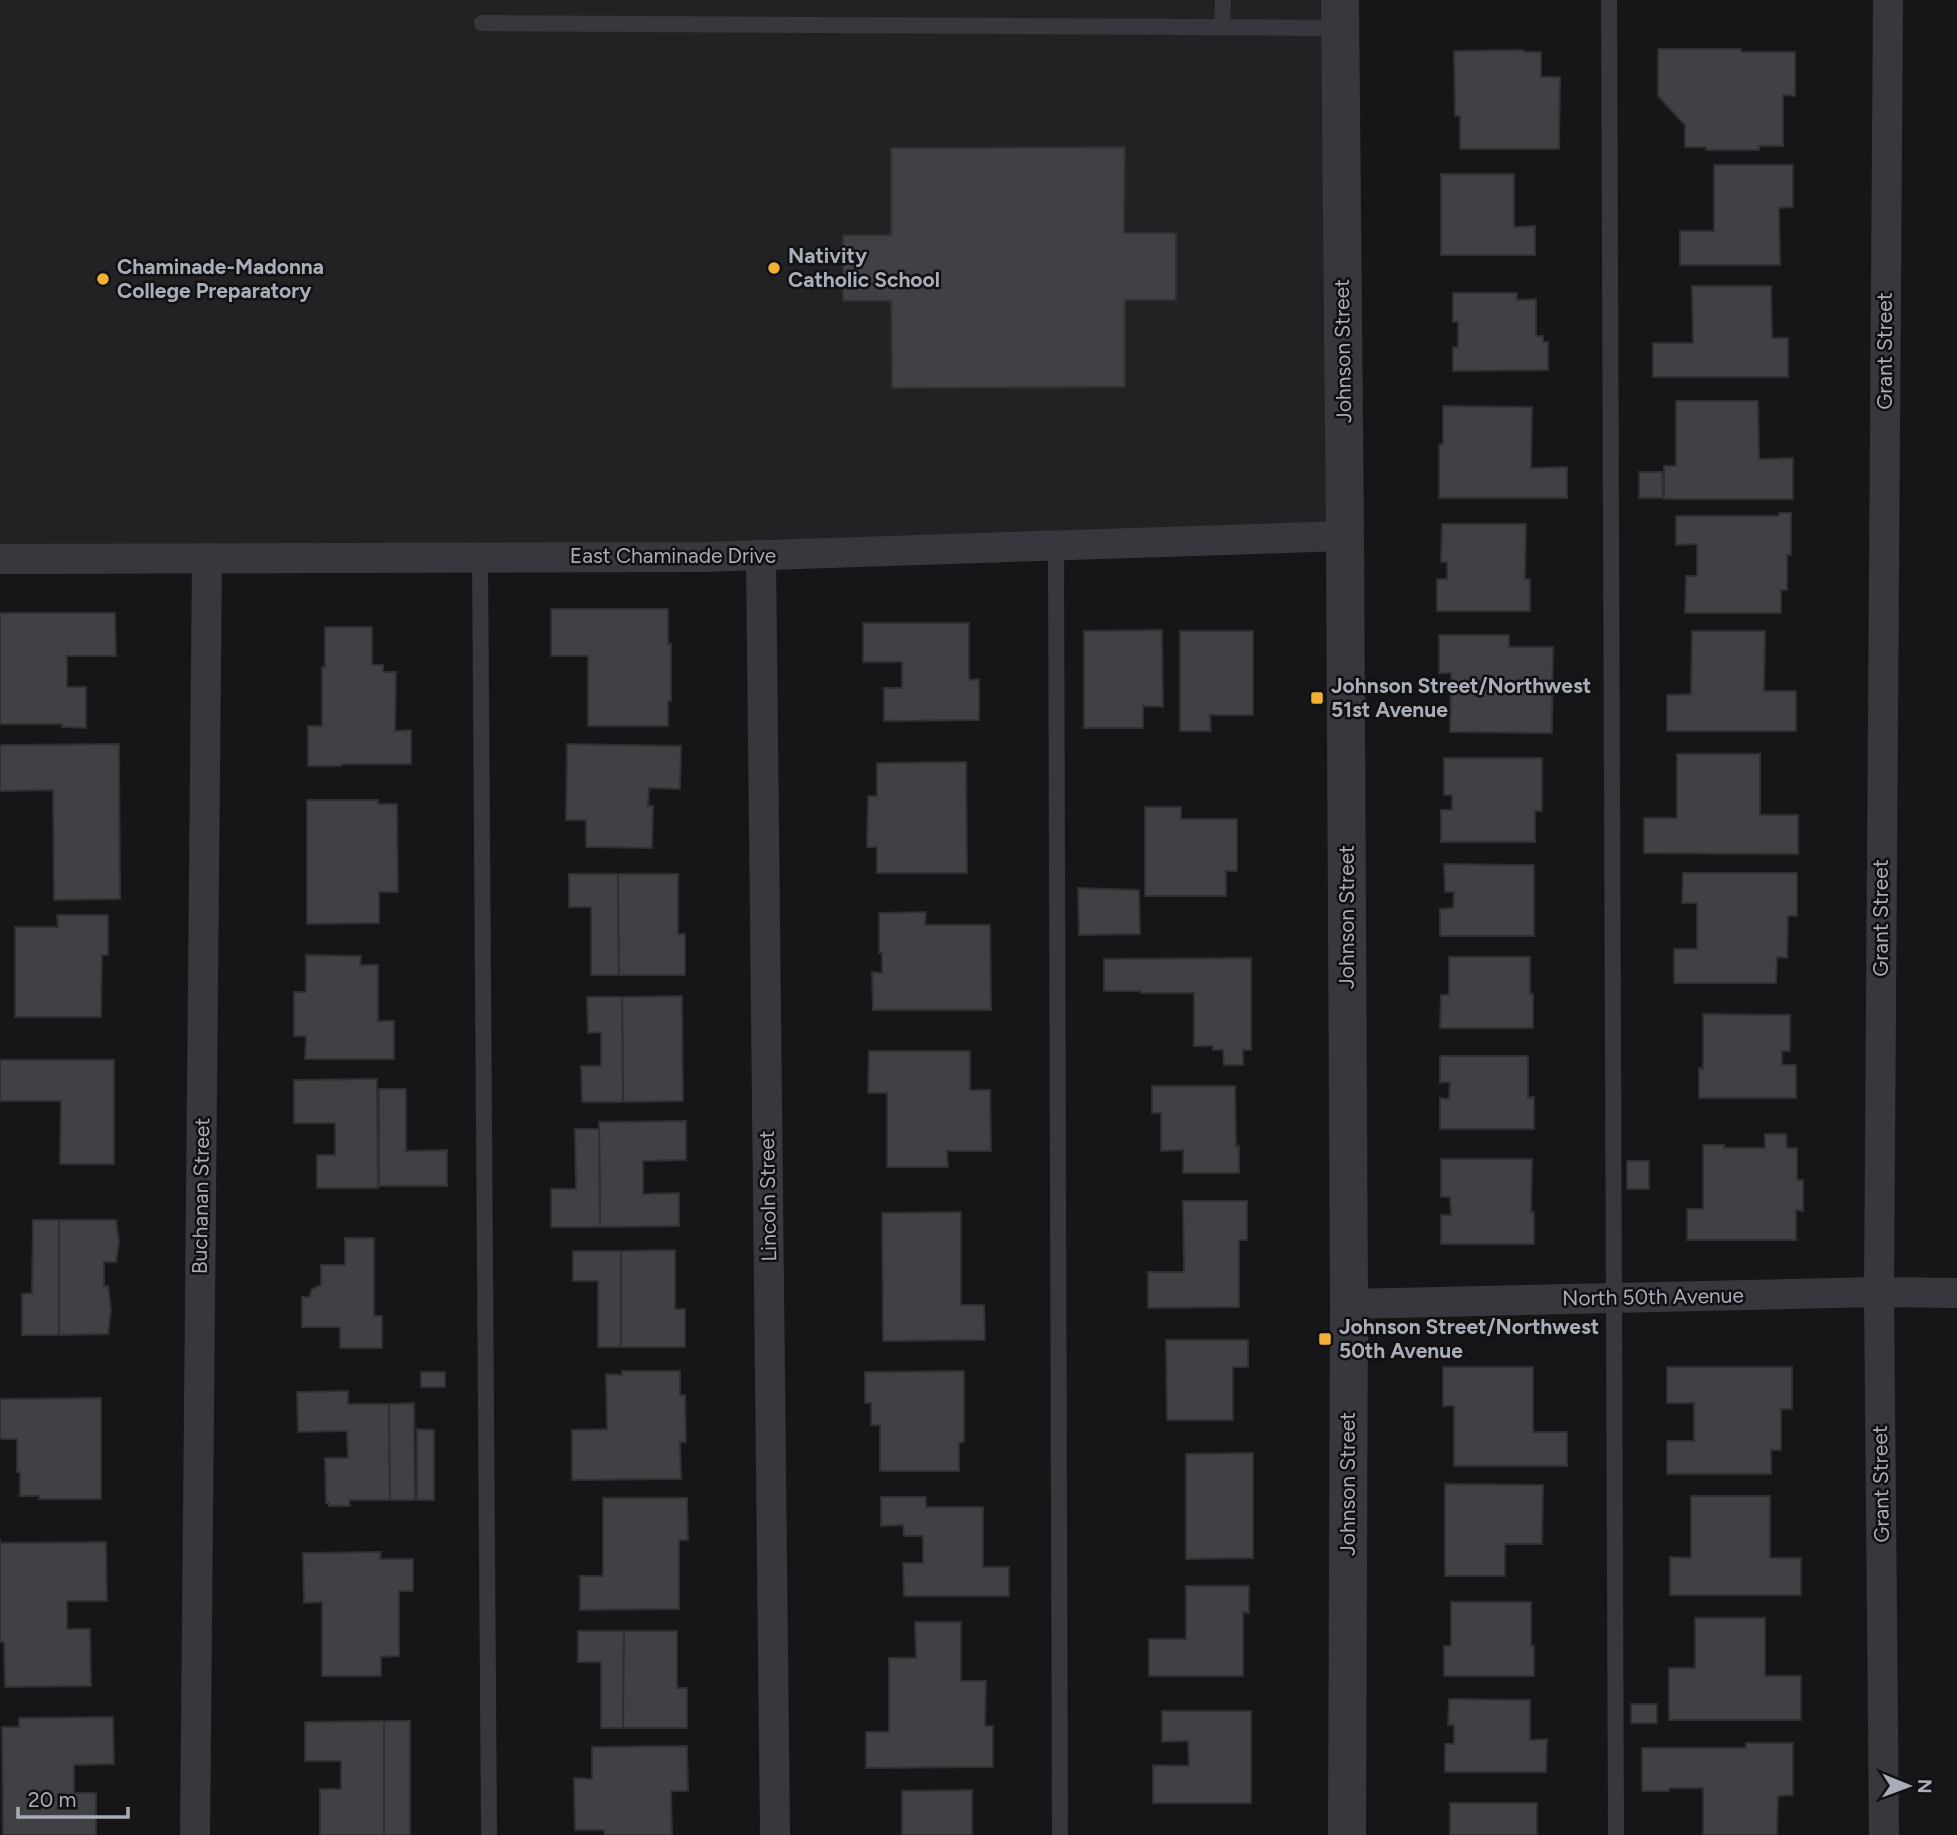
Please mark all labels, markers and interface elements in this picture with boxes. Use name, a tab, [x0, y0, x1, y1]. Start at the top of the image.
place label: Nativity Catholic School	[788, 243, 940, 292]
place label: Chaminade-Madonna College Preparatory	[117, 254, 324, 303]
marker: Nativity Catholic School	[766, 260, 782, 276]
marker: Chaminade-Madonna College Preparatory	[95, 271, 111, 287]
street label: Johnson Street	[1329, 279, 1356, 423]
street label: Grant Street	[1872, 292, 1897, 410]
street label: East Chaminade Drive	[570, 543, 776, 568]
place label: Johnson Street/Northwest 51st Avenue	[1331, 673, 1591, 722]
marker: Johnson Street/Northwest 51st Avenue	[1309, 690, 1325, 706]
street label: Johnson Street	[1334, 845, 1359, 989]
street label: Grant Street	[1868, 859, 1893, 977]
street label: Buchanan Street	[187, 1117, 214, 1274]
street label: Lincoln Street	[754, 1130, 781, 1262]
street label: North 50th Avenue	[1562, 1282, 1744, 1311]
place label: Johnson Street/Northwest 50th Avenue	[1339, 1314, 1599, 1363]
marker: Johnson Street/Northwest 50th Avenue	[1317, 1331, 1333, 1347]
street label: Johnson Street	[1335, 1412, 1360, 1556]
street label: Grant Street	[1867, 1425, 1894, 1543]
north arrow	[1873, 1751, 1943, 1821]
scale bar	[18, 1776, 128, 1820]
text: N	[1913, 1779, 1936, 1794]
text: 20 m	[28, 1787, 76, 1812]

